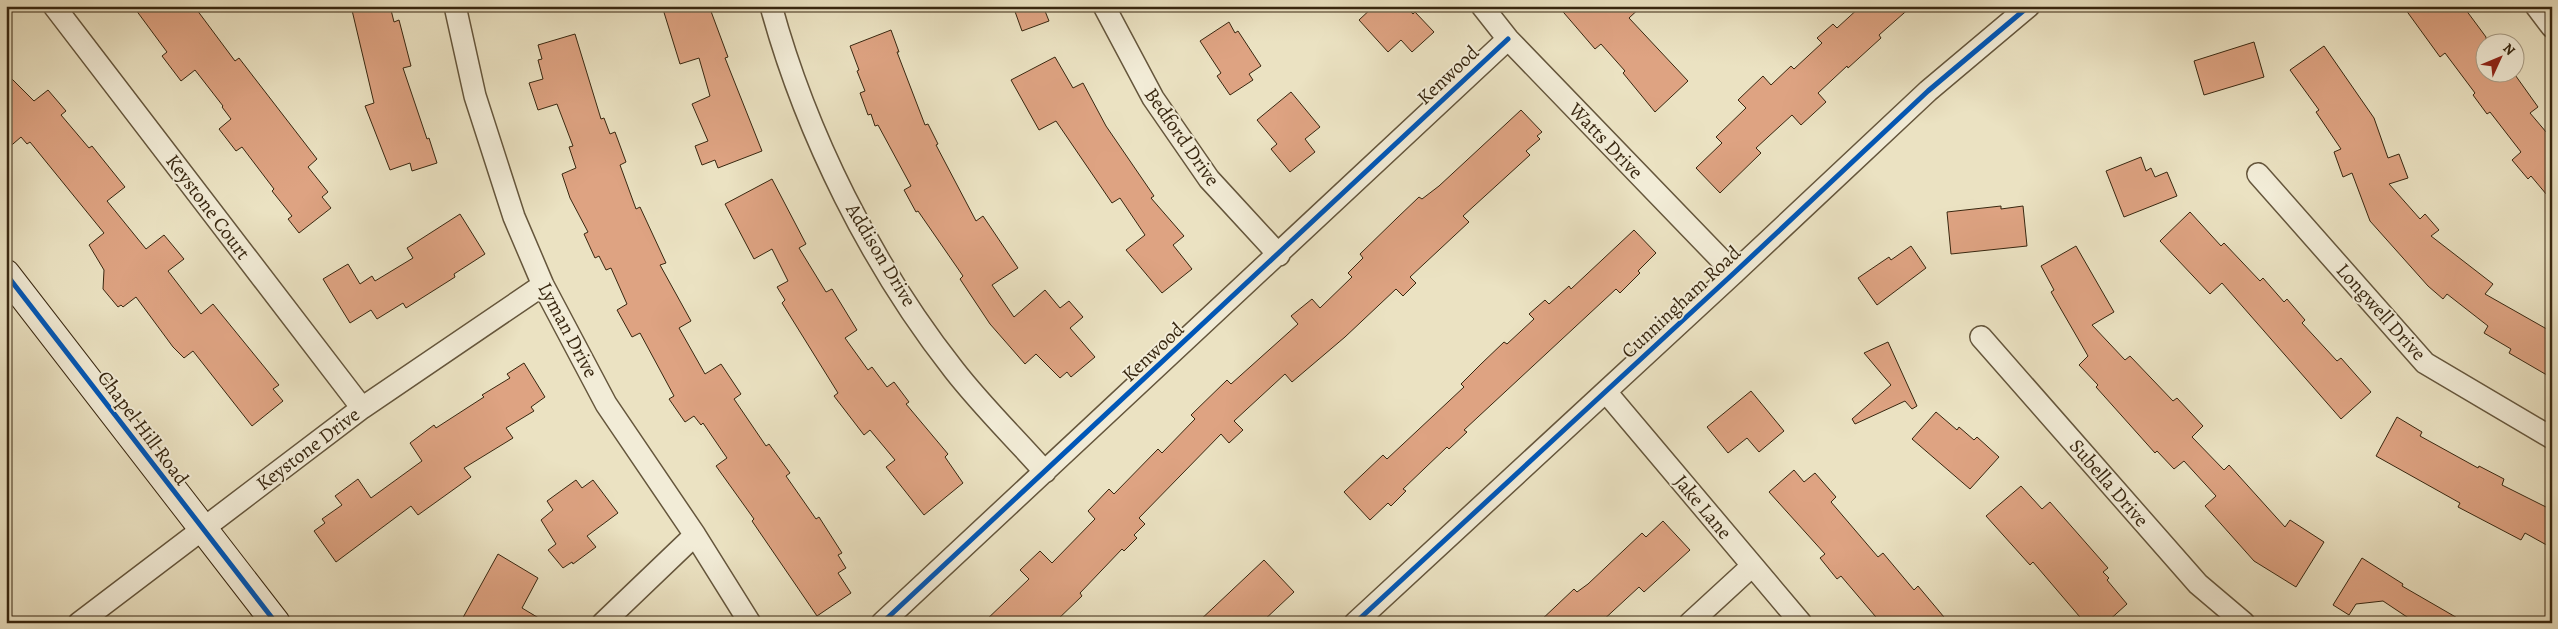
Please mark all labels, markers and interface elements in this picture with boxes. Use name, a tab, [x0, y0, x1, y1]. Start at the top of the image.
north arrow	[2476, 32, 2526, 82]
street label: Kenwood	[1411, 39, 1485, 111]
text: N	[2499, 39, 2519, 60]
street label: Bedford Drive	[1138, 82, 1226, 192]
street label: Watts Drive	[1562, 96, 1649, 185]
street label: Keystone Court	[159, 149, 257, 266]
street label: Addison Drive	[839, 197, 923, 312]
street label: Cunningham Road	[1615, 239, 1747, 364]
street label: Longwell Drive	[2330, 257, 2432, 367]
street label: Lyman Drive	[532, 277, 604, 383]
street label: Kenwood	[1116, 316, 1190, 388]
street label: Chapel Hill Road	[91, 365, 195, 491]
street label: Keystone Drive	[251, 401, 365, 497]
street label: Subella Drive	[2063, 433, 2155, 533]
street label: Jake Lane	[1668, 469, 1738, 545]

